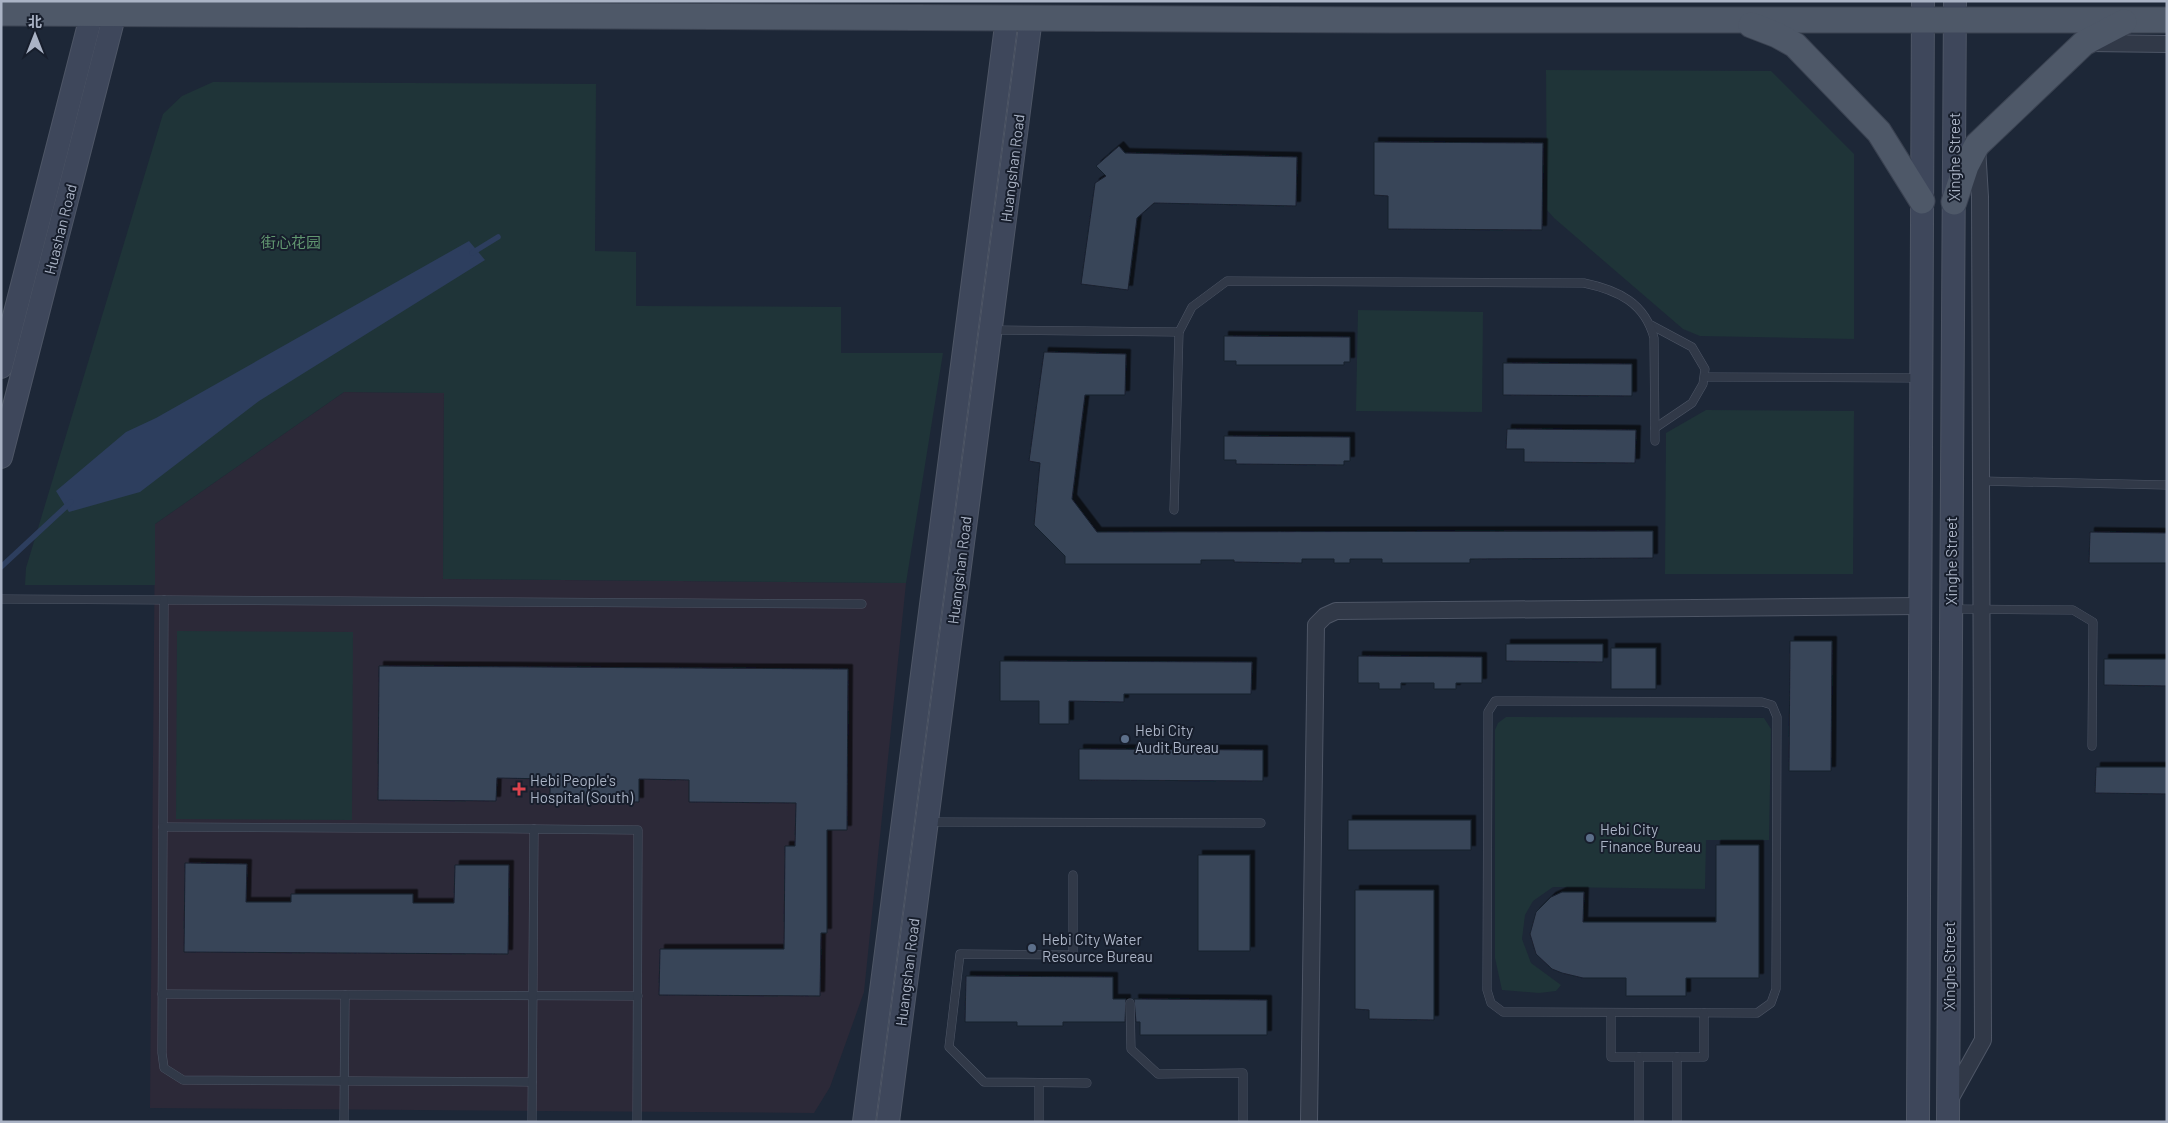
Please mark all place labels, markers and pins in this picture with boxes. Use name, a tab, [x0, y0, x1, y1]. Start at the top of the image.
place label: Hebi City Audit Bureau	[1135, 721, 1219, 756]
marker: Hebi City Audit Bureau	[1119, 733, 1131, 745]
place label: Hebi People's Hospital (South)	[530, 771, 633, 806]
marker: Hebi People's Hospital (South)	[512, 782, 526, 796]
place label: Hebi City Finance Bureau	[1600, 820, 1701, 855]
marker: Hebi City Finance Bureau	[1584, 832, 1596, 844]
place label: Hebi City Water Resource Bureau	[1042, 930, 1153, 965]
marker: Hebi City Water Resource Bureau	[1026, 942, 1038, 954]

